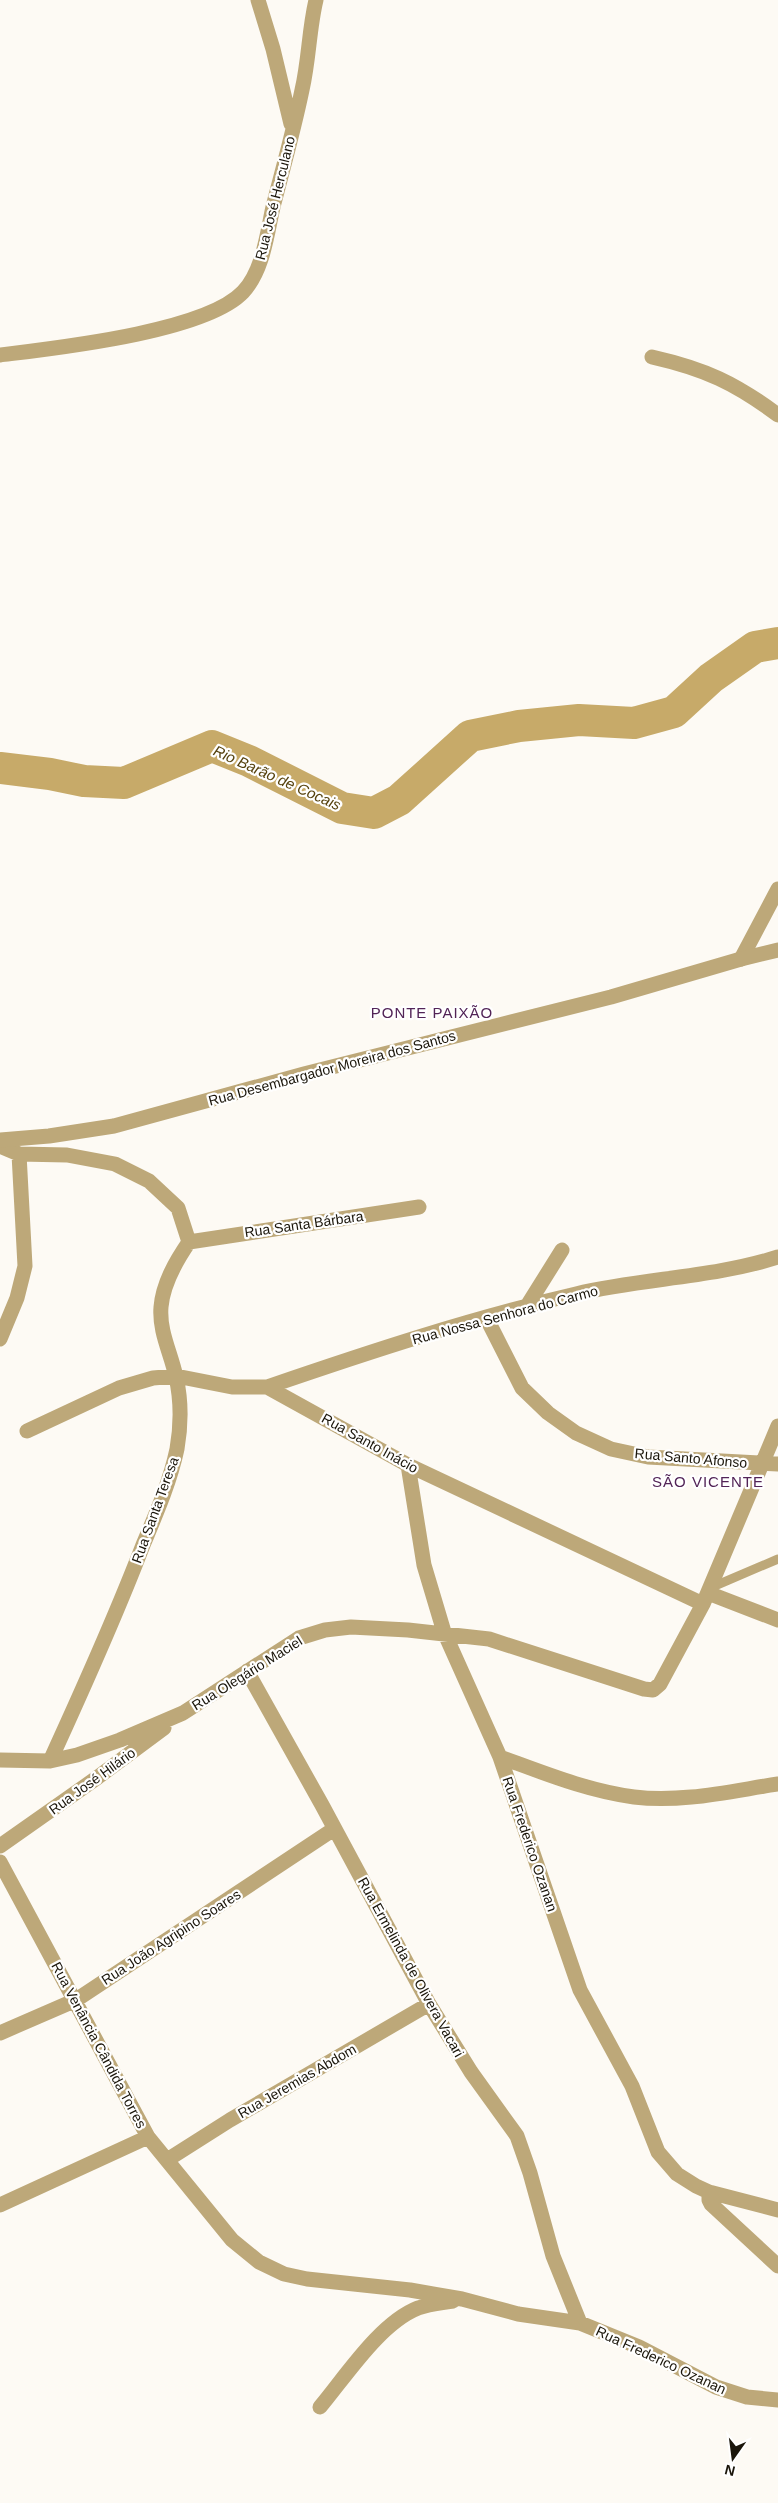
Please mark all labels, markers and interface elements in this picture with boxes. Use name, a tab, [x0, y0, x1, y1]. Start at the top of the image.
street label: Rua José Herculano	[252, 134, 298, 261]
water label: Rio Barão de Cocais	[211, 742, 344, 813]
district label: PONTE PAIXÃO	[371, 1004, 493, 1021]
street label: Rua Desembargador Moreira dos Santos	[207, 1027, 457, 1109]
street label: Rua Santa Bárbara	[244, 1208, 365, 1240]
street label: Rua Nossa Senhora do Carmo	[410, 1282, 600, 1348]
street label: Rua Santo Inácio	[319, 1410, 421, 1476]
street label: Rua Santo Afonso	[634, 1445, 748, 1471]
street label: Rua Santa Teresa	[128, 1455, 182, 1565]
district label: SÃO VICENTE	[652, 1473, 764, 1490]
street label: Rua Olegário Maciel	[189, 1633, 305, 1713]
street label: Rua José Hilário	[46, 1744, 138, 1818]
street label: Rua Frederico Ozanan	[499, 1774, 561, 1914]
street label: Rua Ermelinda de Olivera Vacari	[355, 1874, 467, 2060]
street label: Rua João Agripino Soares	[98, 1886, 244, 1988]
street label: Rua Venância Cândida Torres	[48, 1959, 150, 2131]
street label: Rua Jeremias Abdom	[235, 2041, 359, 2121]
street label: Rua Frederico Ozanan	[593, 2323, 729, 2397]
north arrow	[708, 2433, 758, 2483]
text: N	[723, 2462, 737, 2480]

